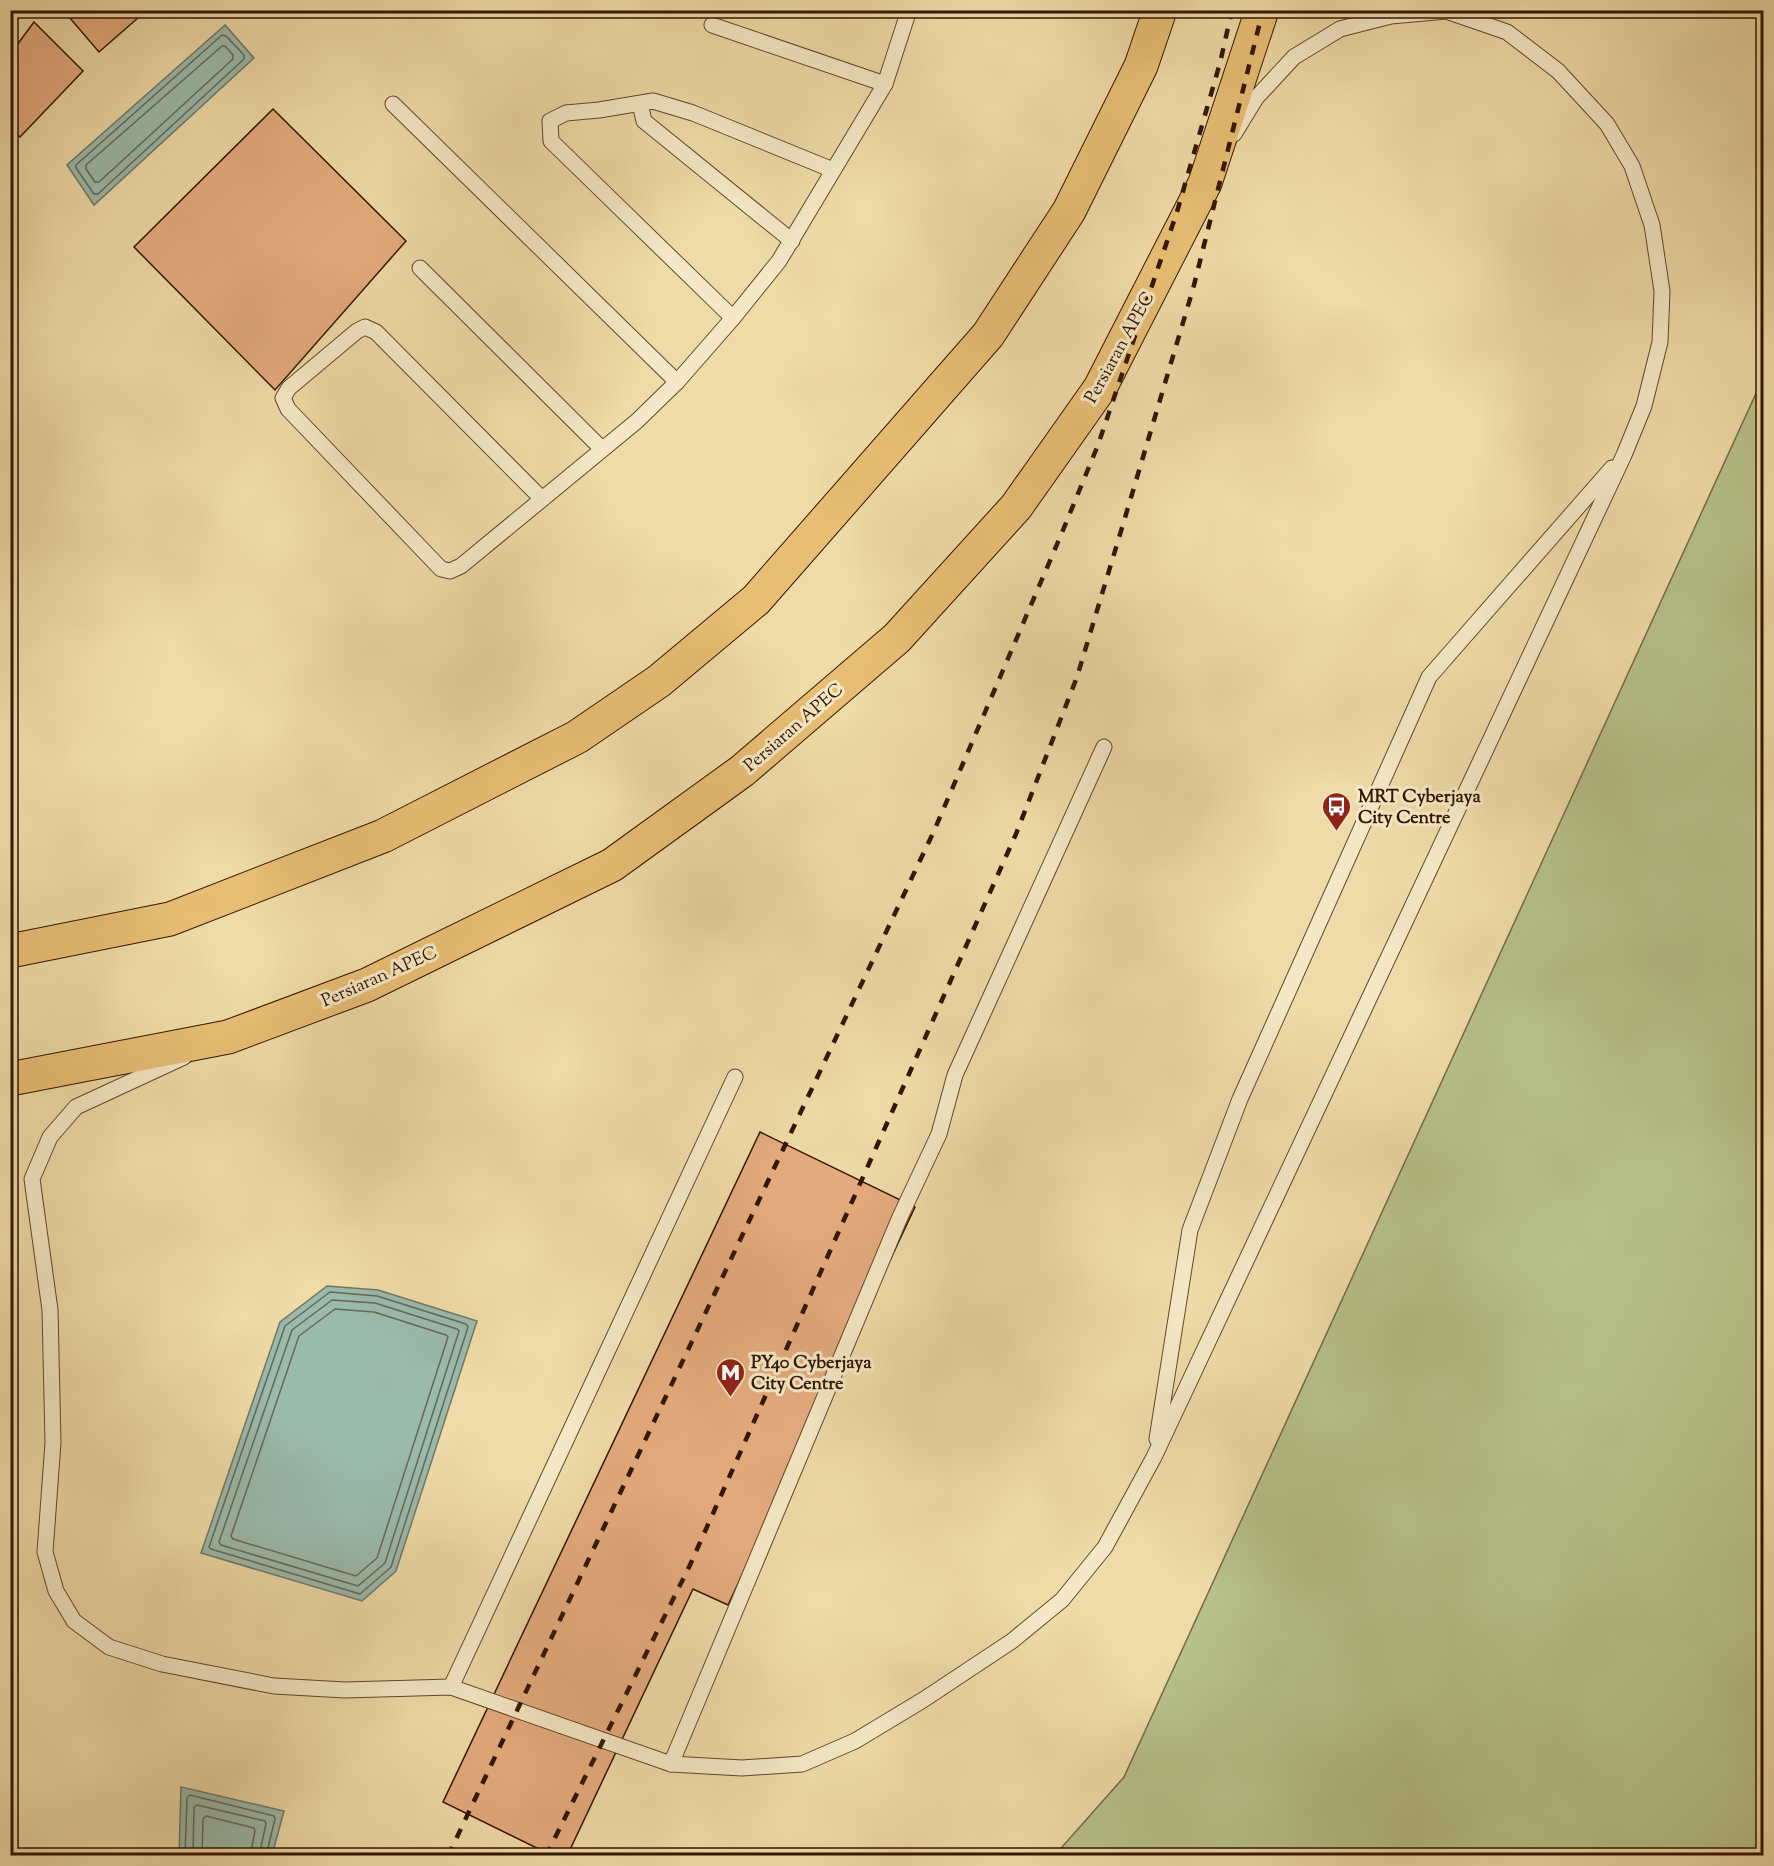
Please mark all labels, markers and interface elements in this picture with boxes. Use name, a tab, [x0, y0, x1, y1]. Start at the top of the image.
street label: Persiaran APEC	[1079, 287, 1162, 409]
street label: Persiaran APEC	[739, 678, 850, 779]
place label: MRT Cyberjaya City Centre	[1358, 785, 1481, 832]
bus stop icon: MRT Cyberjaya City Centre	[1321, 790, 1353, 832]
street label: Persiaran APEC	[318, 941, 442, 1015]
place label: PY40 Cyberjaya City Centre	[751, 1351, 872, 1398]
metro station icon: PY40 Cyberjaya City Centre	[714, 1356, 746, 1398]

